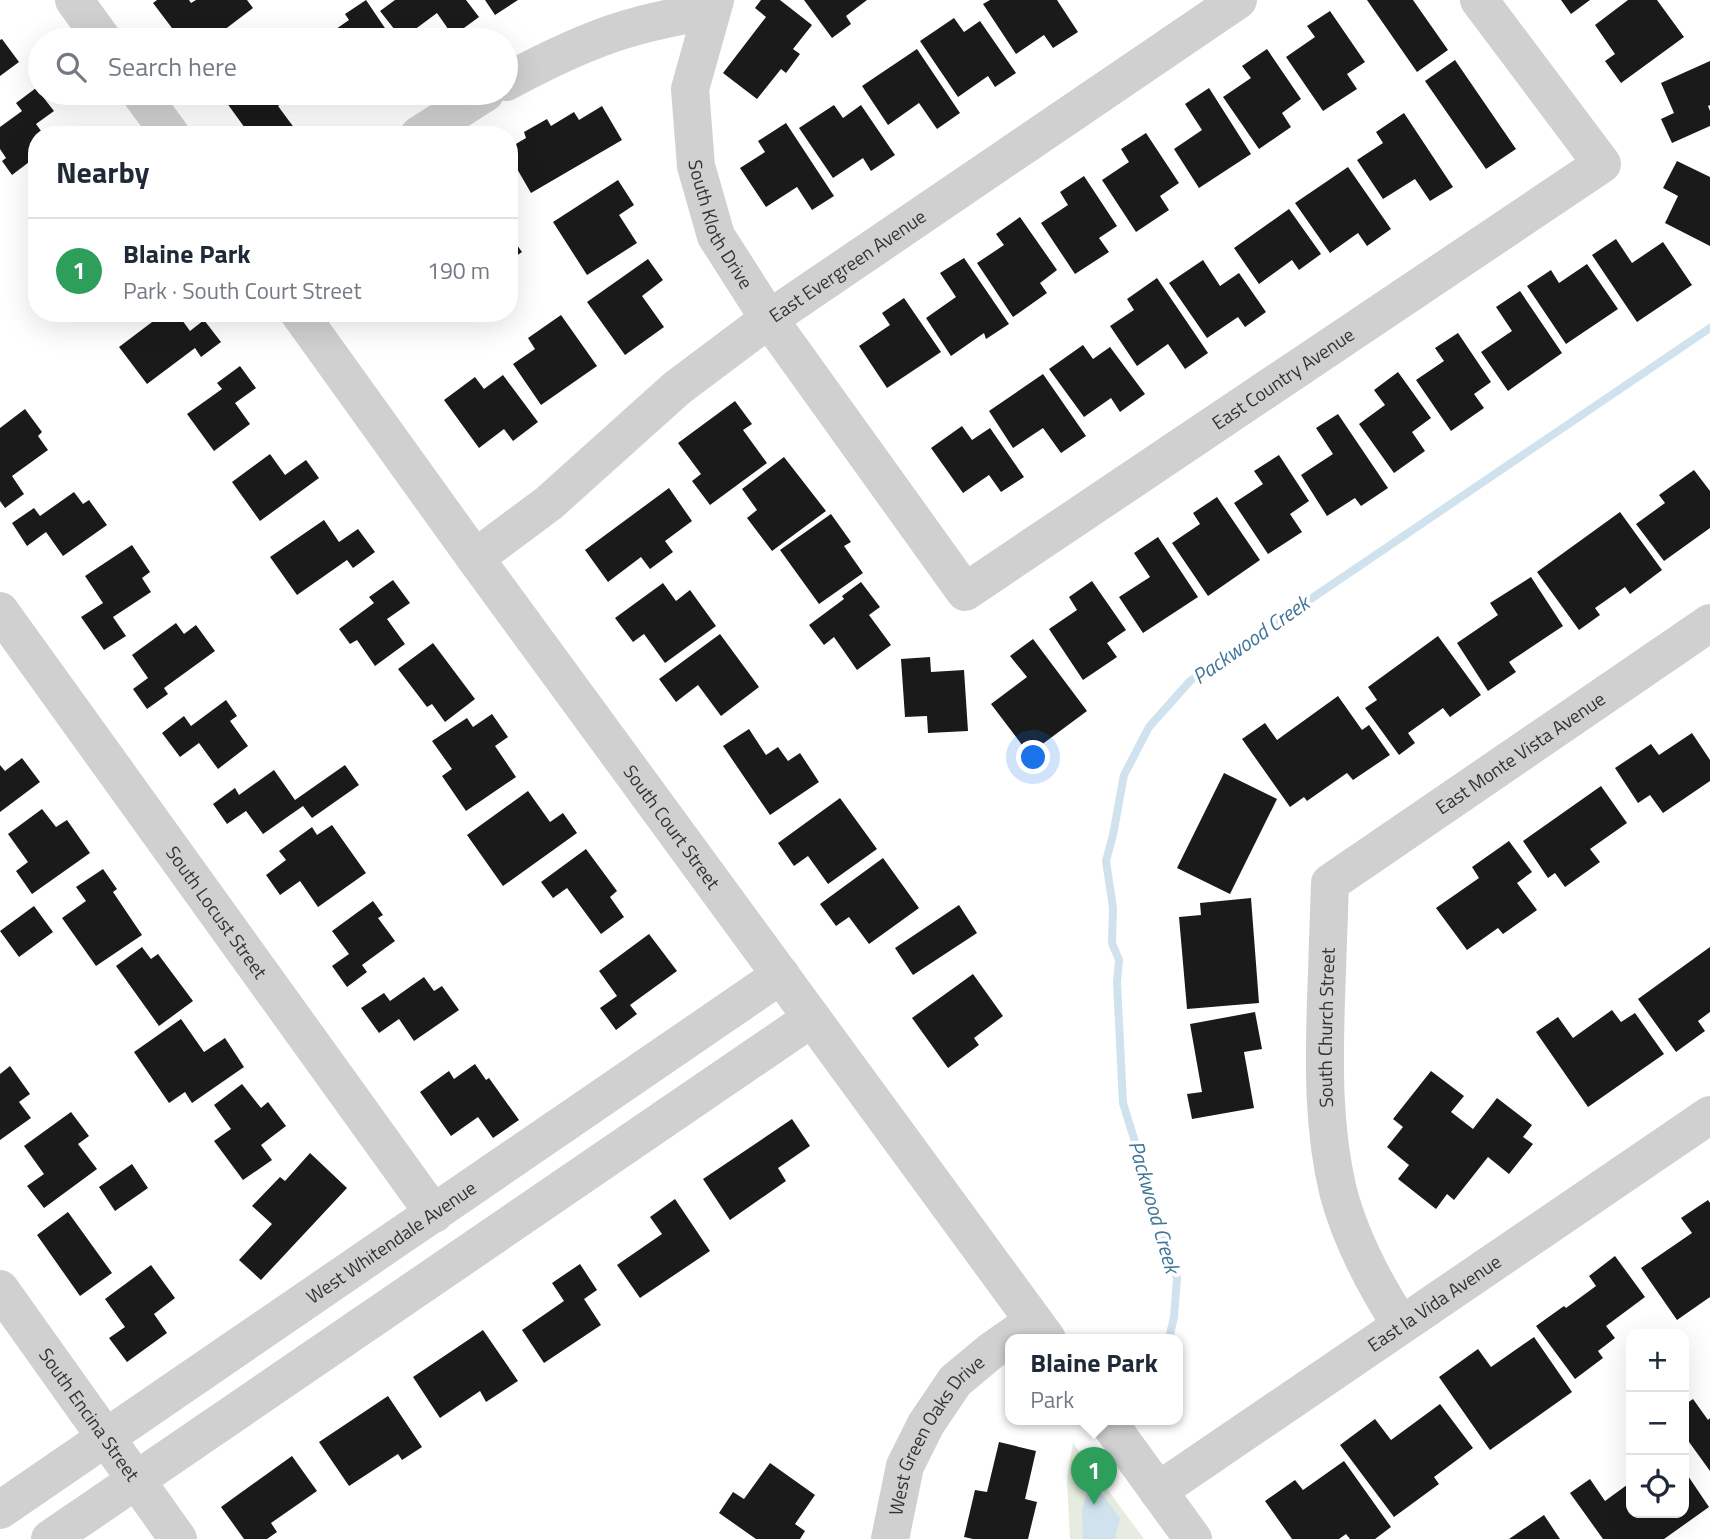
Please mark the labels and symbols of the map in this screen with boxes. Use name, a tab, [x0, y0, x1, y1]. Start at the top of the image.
street label: South Kloth Drive	[682, 159, 761, 294]
street label: East Evergreen Avenue	[763, 201, 931, 329]
street label: East Country Avenue	[1205, 320, 1360, 436]
water label: Packwood Creek	[1185, 585, 1318, 691]
street label: East Monte Vista Avenue	[1429, 684, 1611, 821]
your location	[1016, 740, 1050, 774]
street label: South Court Street	[617, 758, 728, 895]
street label: South Locust Street	[159, 839, 275, 985]
street label: South Church Street	[1310, 947, 1342, 1109]
water label: Packwood Creek	[1121, 1137, 1190, 1279]
street label: West Whitendale Avenue	[300, 1173, 482, 1310]
street label: East la Vida Avenue	[1361, 1247, 1507, 1359]
street label: South Encina Street	[32, 1342, 147, 1487]
street label: West Green Oaks Drive	[880, 1348, 990, 1518]
pin: 1	[1071, 1447, 1117, 1505]

